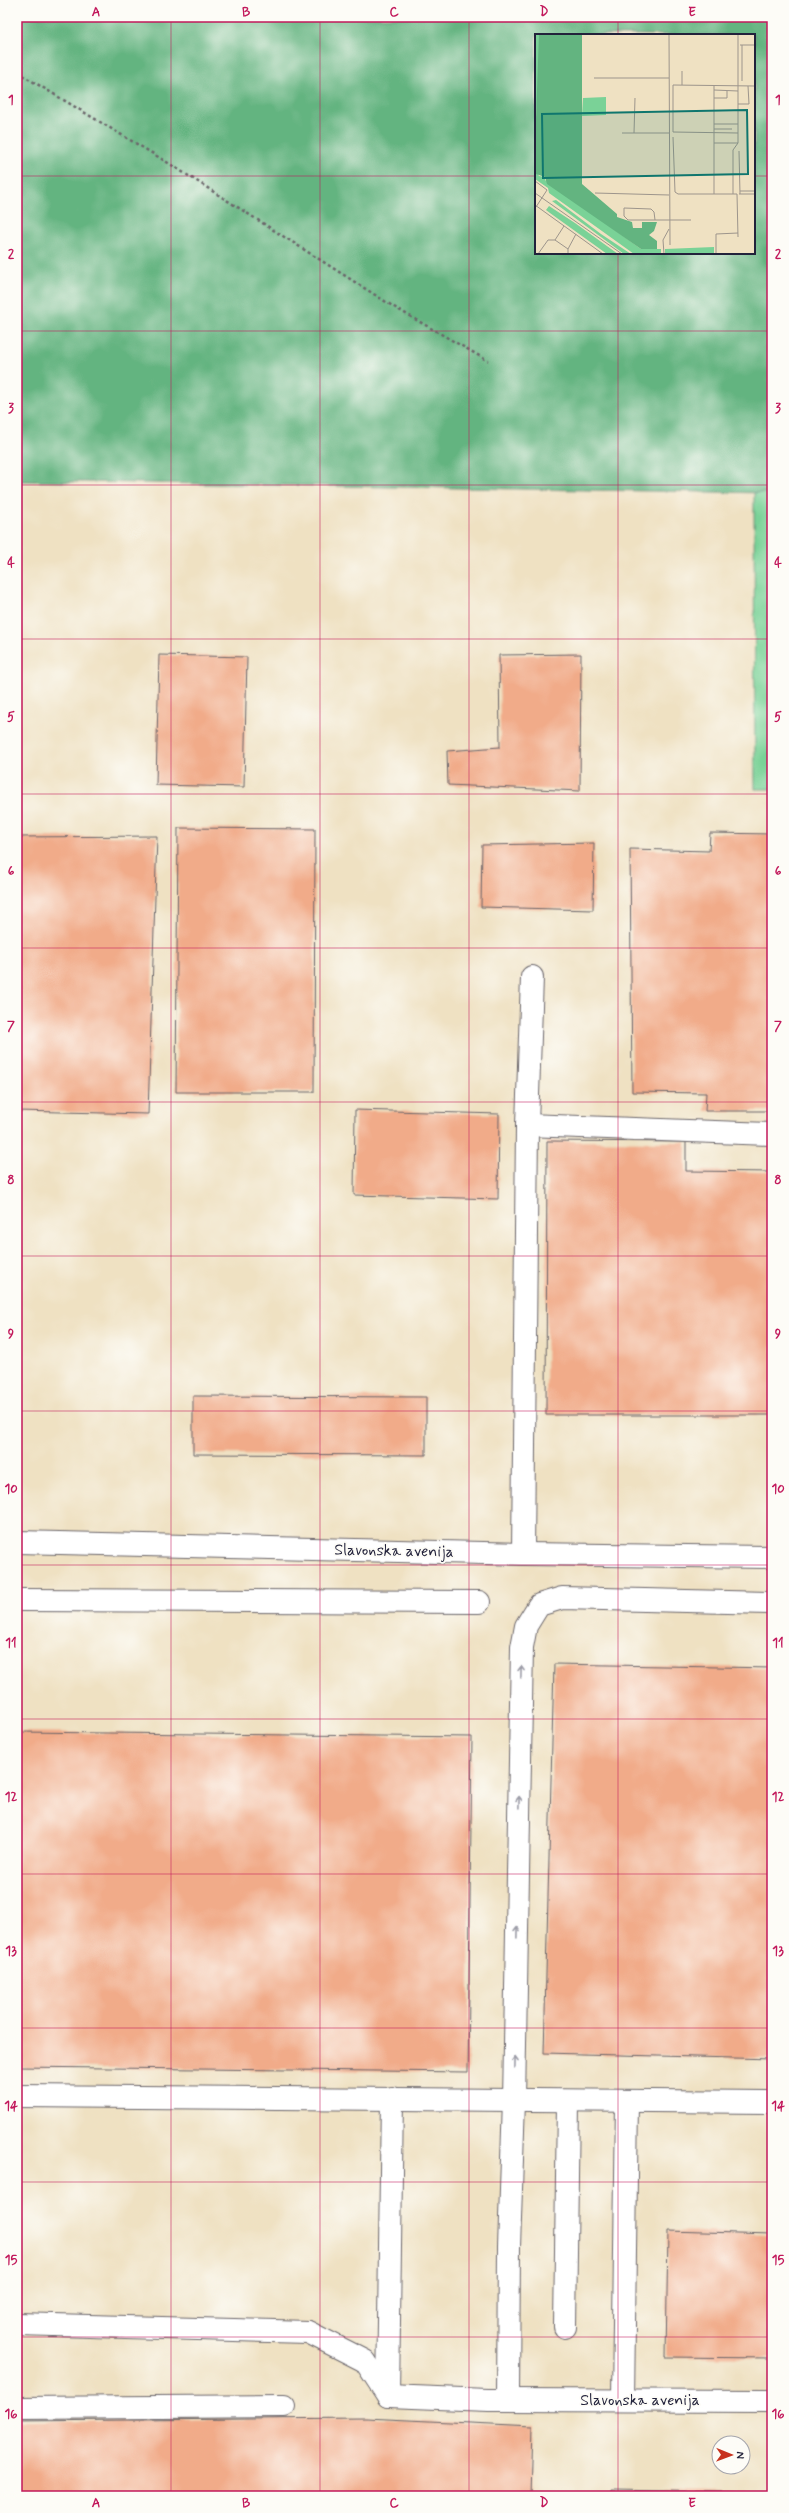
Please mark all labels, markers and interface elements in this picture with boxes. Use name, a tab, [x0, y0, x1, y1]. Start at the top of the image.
text: A	[92, 4, 100, 21]
text: B	[242, 4, 251, 21]
text: C	[389, 4, 399, 21]
text: D	[540, 4, 549, 21]
text: E	[688, 4, 696, 21]
inset map	[535, 34, 755, 254]
text: 1	[8, 92, 14, 109]
text: 1	[775, 92, 781, 109]
text: 2	[8, 246, 15, 263]
text: 2	[775, 246, 782, 263]
text: 3	[8, 400, 14, 417]
text: 3	[775, 400, 781, 417]
text: 4	[7, 555, 15, 572]
text: 4	[774, 555, 782, 572]
text: 5	[7, 709, 15, 726]
text: 5	[774, 709, 782, 726]
text: 6	[8, 863, 15, 880]
text: 6	[775, 863, 782, 880]
text: 7	[7, 1018, 15, 1035]
text: 7	[774, 1018, 782, 1035]
text: 8	[7, 1172, 15, 1189]
text: 8	[774, 1172, 782, 1189]
text: 9	[8, 1326, 15, 1343]
text: 9	[775, 1326, 782, 1343]
text: 10	[4, 1481, 18, 1498]
text: 10	[771, 1481, 785, 1498]
street label: Slavonska avenija	[334, 1539, 454, 1563]
text: 11	[5, 1635, 17, 1652]
text: 11	[772, 1635, 784, 1652]
one-way arrow	[517, 1666, 525, 1679]
text: 12	[5, 1789, 17, 1806]
text: 12	[772, 1789, 784, 1806]
one-way arrow	[515, 1796, 523, 1809]
one-way arrow	[513, 1926, 520, 1939]
text: 13	[5, 1943, 17, 1960]
text: 13	[772, 1943, 784, 1960]
one-way arrow	[511, 2056, 519, 2069]
text: 14	[4, 2098, 18, 2115]
text: 14	[771, 2098, 785, 2115]
text: 15	[5, 2252, 17, 2269]
text: 15	[772, 2252, 784, 2269]
street label: Slavonska avenija	[580, 2390, 700, 2411]
text: 16	[4, 2406, 18, 2423]
text: 16	[771, 2406, 785, 2423]
north arrow	[711, 2435, 751, 2475]
text: N	[733, 2451, 747, 2459]
text: A	[92, 2495, 100, 2512]
text: B	[242, 2495, 251, 2512]
text: C	[389, 2495, 399, 2512]
text: D	[540, 2495, 549, 2512]
text: E	[688, 2495, 696, 2512]

